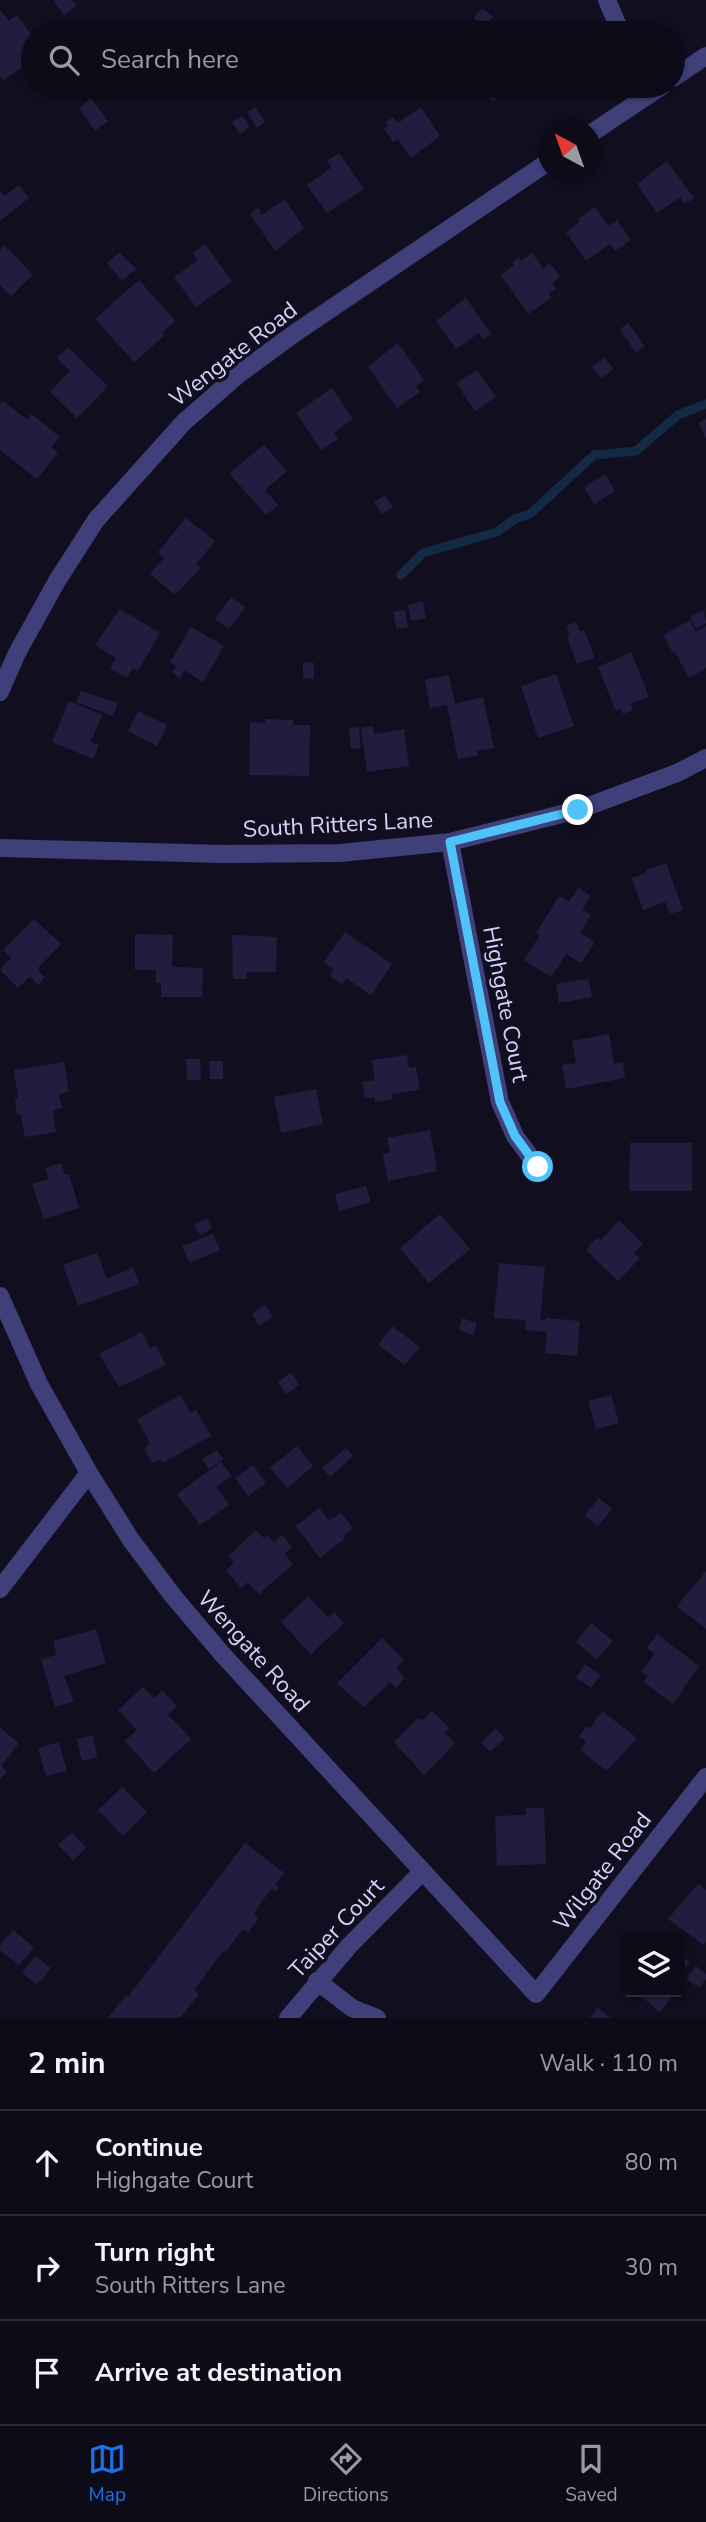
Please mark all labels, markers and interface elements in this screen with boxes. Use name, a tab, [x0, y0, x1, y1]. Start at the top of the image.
search box	[21, 21, 685, 98]
icon: search	[45, 41, 83, 79]
text: Search here	[101, 42, 239, 77]
north arrow	[538, 119, 601, 182]
street label: Wengate Road	[163, 295, 304, 414]
route end	[562, 794, 593, 825]
street label: South Ritters Lane	[242, 804, 434, 845]
street label: Highgate Court	[475, 923, 536, 1086]
route start	[522, 1151, 553, 1182]
street label: Wengate Road	[190, 1584, 317, 1719]
street label: Wilgate Road	[546, 1806, 659, 1937]
street label: Taiper Court	[282, 1871, 392, 1985]
map controls	[622, 1934, 685, 1997]
button: layers	[622, 1934, 685, 1997]
text: 2 min	[28, 2043, 106, 2084]
text: Walk · 110 m	[539, 2048, 678, 2079]
text: Continue	[95, 2130, 203, 2165]
icon: ahead	[28, 2144, 66, 2182]
text: 80 m	[625, 2147, 678, 2178]
text: Highgate Court	[95, 2165, 253, 2196]
text: Turn right	[95, 2235, 214, 2270]
icon: right	[28, 2249, 66, 2287]
text: 30 m	[625, 2252, 678, 2283]
text: South Ritters Lane	[95, 2270, 286, 2301]
icon: arrive	[28, 2354, 66, 2392]
text: Arrive at destination	[95, 2355, 342, 2390]
tab: Map	[88, 2440, 126, 2508]
tab: Directions	[303, 2440, 389, 2508]
tab: Saved	[565, 2440, 618, 2508]

